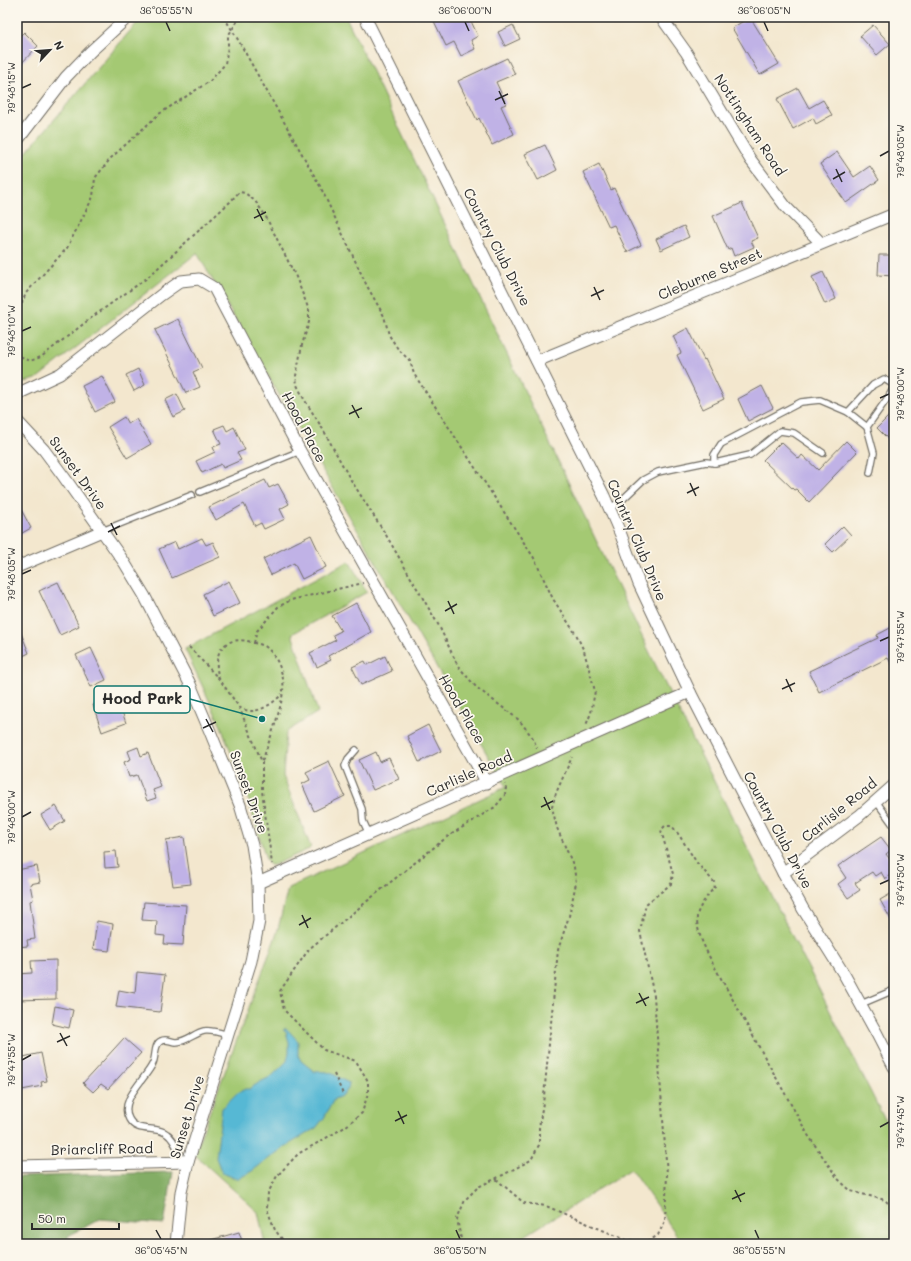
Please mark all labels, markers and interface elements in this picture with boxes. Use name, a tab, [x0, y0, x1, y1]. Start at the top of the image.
text: 36°05'55"N	[140, 3, 192, 17]
text: 36°06'00"N	[438, 3, 492, 17]
text: 36°06'05"N	[737, 3, 791, 17]
north arrow	[30, 30, 70, 70]
text: N	[51, 38, 68, 52]
text: 79°48'15"W	[4, 62, 18, 114]
street label: Nottingham Road	[710, 70, 791, 180]
text: 79°48'05"W	[893, 124, 907, 178]
street label: Country Club Drive	[459, 184, 535, 309]
street label: Cleburne Street	[655, 243, 765, 304]
text: 79°48'10"W	[4, 305, 18, 357]
text: 79°48'00"W	[893, 367, 907, 421]
street label: Hood Place	[278, 388, 331, 466]
street label: Sunset Drive	[45, 432, 111, 513]
street label: Country Club Drive	[603, 476, 672, 603]
text: 79°48'05"W	[4, 547, 18, 601]
text: 79°47'55"W	[893, 610, 907, 663]
street label: Hood Place	[435, 670, 490, 747]
callout: Hood Park	[94, 686, 190, 713]
text: Hood Park	[102, 688, 182, 708]
street label: Carlisle Road	[423, 746, 515, 801]
street label: Sunset Drive	[226, 748, 273, 836]
street label: Country Club Drive	[739, 768, 817, 892]
street label: Carlisle Road	[797, 773, 880, 846]
text: 79°48'00"W	[4, 790, 18, 844]
text: 79°47'50"W	[893, 853, 907, 907]
text: 79°47'55"W	[4, 1033, 18, 1086]
street label: Sunset Drive	[165, 1073, 208, 1161]
text: 79°47'45"W	[893, 1095, 907, 1148]
street label: Briarcliff Road	[51, 1138, 153, 1159]
scale bar	[32, 1205, 119, 1231]
text: 50 m	[38, 1210, 66, 1226]
text: 36°05'45"N	[135, 1243, 187, 1257]
text: 36°05'50"N	[434, 1243, 486, 1257]
text: 36°05'55"N	[733, 1243, 785, 1257]

